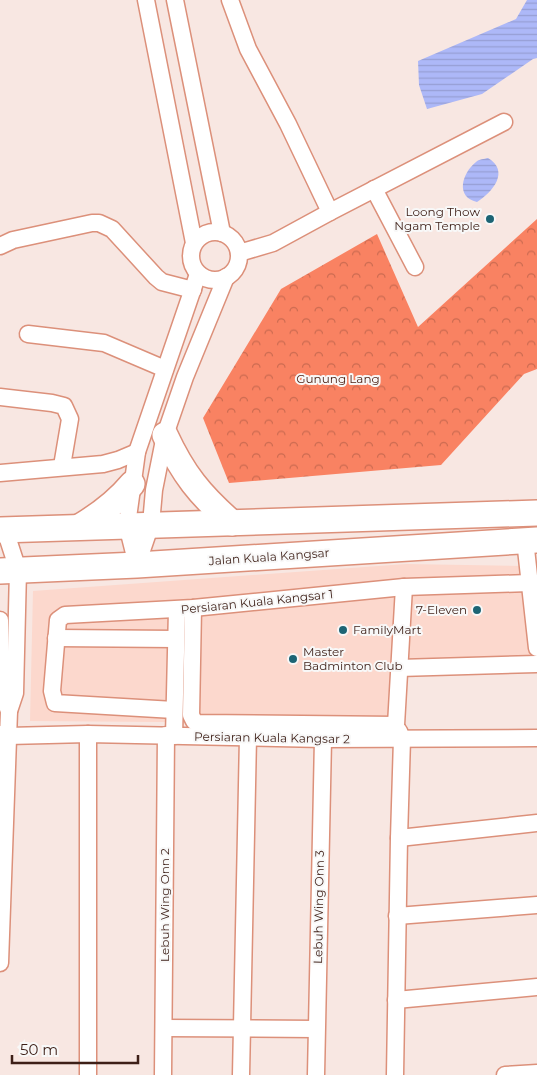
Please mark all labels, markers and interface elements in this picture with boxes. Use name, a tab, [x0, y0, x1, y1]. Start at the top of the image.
place label: Loong Thow Ngam Temple	[394, 204, 480, 233]
marker: Loong Thow Ngam Temple	[484, 213, 496, 225]
park label: Gunung Lang	[296, 371, 380, 386]
street label: Jalan Kuala Kangsar	[207, 545, 330, 568]
street label: Persiaran Kuala Kangsar 1	[180, 586, 334, 617]
place label: 7-Eleven	[416, 602, 467, 617]
marker: 7-Eleven	[471, 604, 483, 616]
place label: FamilyMart	[353, 622, 422, 637]
marker: FamilyMart	[337, 624, 349, 636]
place label: Master Badminton Club	[303, 644, 403, 673]
marker: Master Badminton Club	[287, 653, 299, 665]
street label: Persiaran Kuala Kangsar 2	[194, 729, 350, 746]
street label: Lebuh Wing Onn 2	[157, 848, 172, 962]
street label: Lebuh Wing Onn 3	[310, 850, 327, 964]
scale bar	[12, 1032, 139, 1064]
text: 50 m	[20, 1040, 58, 1059]

